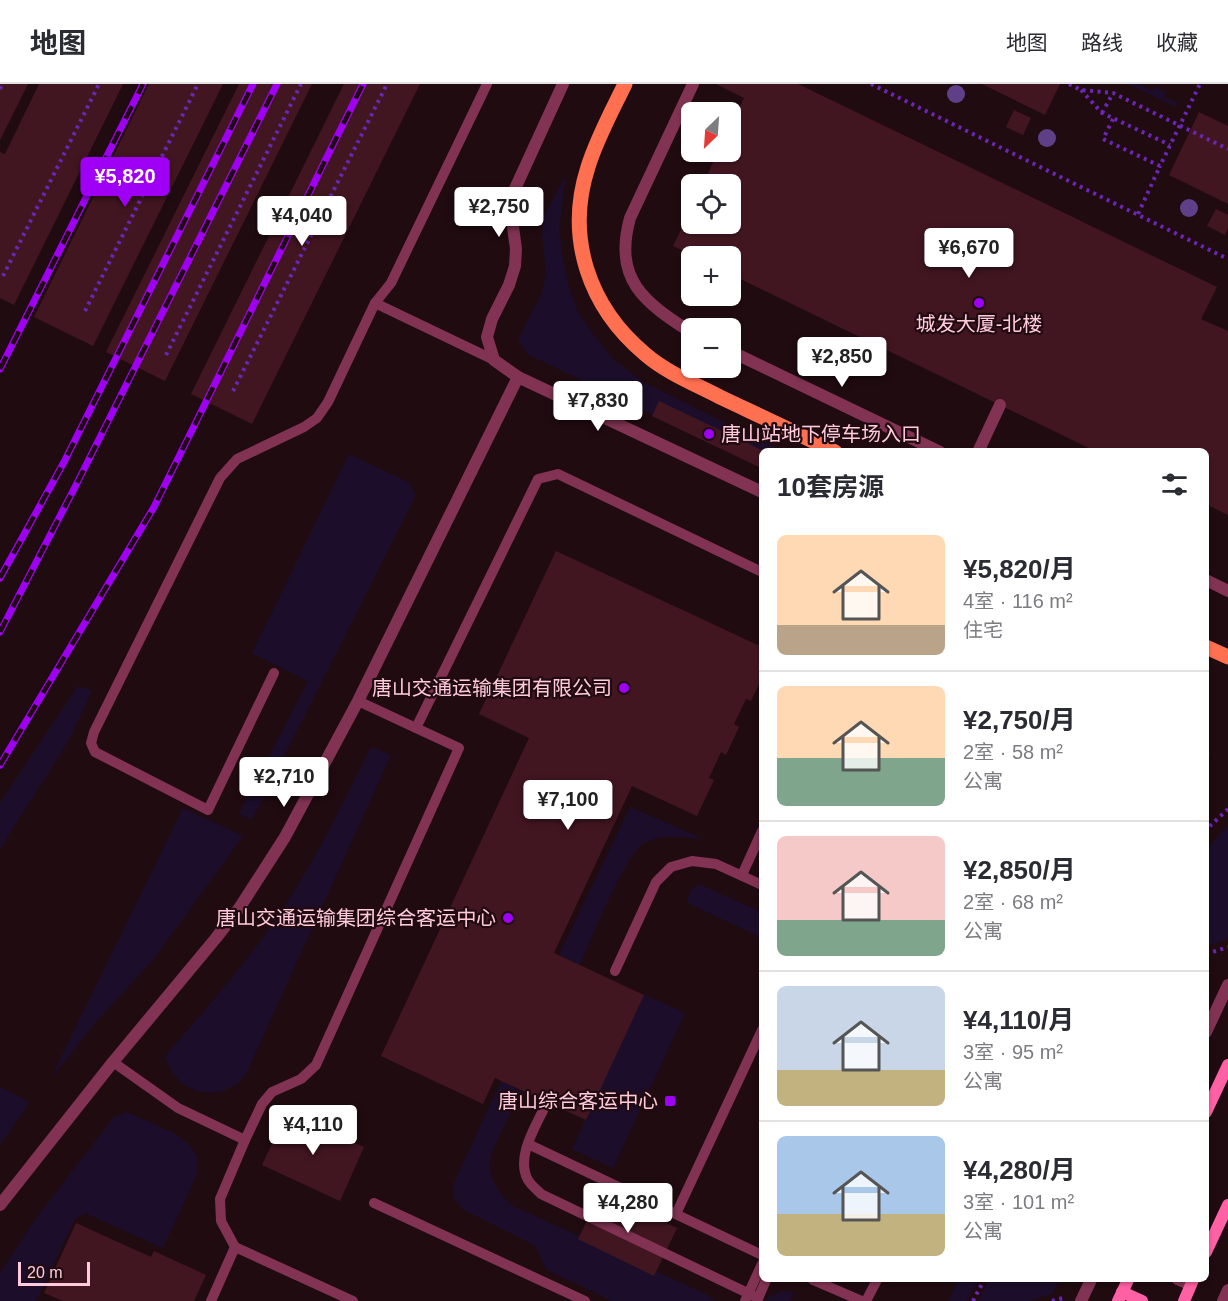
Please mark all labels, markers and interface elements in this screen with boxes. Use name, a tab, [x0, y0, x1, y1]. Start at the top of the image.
text: 地图	[30, 28, 86, 59]
text: 地图	[1006, 31, 1048, 54]
text: 路线	[1081, 31, 1123, 54]
text: 收藏	[1156, 31, 1198, 54]
north arrow	[681, 102, 741, 162]
map controls	[681, 102, 741, 378]
pin: ¥5,820	[76, 157, 174, 208]
text: ¥5,820	[94, 165, 156, 187]
button: locate	[681, 174, 741, 234]
pin: ¥2,750	[450, 187, 548, 238]
text: ¥2,750	[468, 195, 530, 217]
pin: ¥4,040	[253, 196, 351, 247]
text: ¥4,040	[271, 204, 333, 226]
pin: ¥6,670	[920, 228, 1018, 279]
text: ¥6,670	[938, 236, 1000, 258]
button: +	[681, 246, 741, 306]
marker: 城发大厦-北楼	[972, 296, 986, 310]
place label: 城发大厦-北楼	[916, 313, 1042, 335]
button: −	[681, 318, 741, 378]
pin: ¥2,850	[793, 337, 891, 388]
text: ¥2,850	[811, 345, 873, 367]
pin: ¥7,830	[549, 381, 647, 432]
text: ¥7,830	[567, 389, 629, 411]
place label: 唐山站地下停车场入口	[721, 423, 921, 445]
marker: 唐山站地下停车场入口	[702, 427, 716, 441]
icon: filters	[1158, 468, 1191, 501]
text: 10套房源	[777, 472, 884, 502]
text: ¥5,820/月	[963, 554, 1076, 584]
icon: home	[825, 559, 897, 631]
text: 4室 · 116 m²	[963, 590, 1073, 612]
text: 住宅	[963, 619, 1003, 641]
place label: 唐山交通运输集团有限公司	[372, 677, 612, 699]
marker: 唐山交通运输集团有限公司	[617, 681, 631, 695]
text: ¥2,750/月	[963, 705, 1076, 735]
icon: home	[825, 710, 897, 782]
text: 2室 · 58 m²	[963, 741, 1063, 763]
pin: ¥2,710	[235, 757, 333, 808]
text: ¥2,710	[253, 765, 315, 787]
text: 公寓	[963, 770, 1003, 792]
pin: ¥7,100	[519, 780, 617, 831]
text: ¥7,100	[537, 788, 599, 810]
text: ¥2,850/月	[963, 855, 1076, 885]
icon: home	[825, 860, 897, 932]
text: 2室 · 68 m²	[963, 891, 1063, 913]
place label: 唐山交通运输集团综合客运中心	[216, 907, 496, 929]
marker: 唐山交通运输集团综合客运中心	[501, 911, 515, 925]
text: 公寓	[963, 920, 1003, 942]
text: ¥4,110/月	[963, 1005, 1074, 1035]
icon: home	[825, 1010, 897, 1082]
text: 3室 · 95 m²	[963, 1041, 1063, 1063]
text: 公寓	[963, 1070, 1003, 1092]
place label: 唐山综合客运中心	[498, 1090, 658, 1112]
marker: 唐山综合客运中心	[663, 1094, 677, 1108]
pin: ¥4,110	[264, 1105, 362, 1156]
text: ¥4,110	[283, 1113, 343, 1135]
text: ¥4,280/月	[963, 1155, 1076, 1185]
icon: home	[825, 1160, 897, 1232]
pin: ¥4,280	[579, 1183, 677, 1234]
text: ¥4,280	[597, 1191, 659, 1213]
text: 3室 · 101 m²	[963, 1191, 1074, 1213]
text: 公寓	[963, 1220, 1003, 1242]
scale bar	[18, 1259, 90, 1286]
text: 20 m	[27, 1264, 63, 1281]

